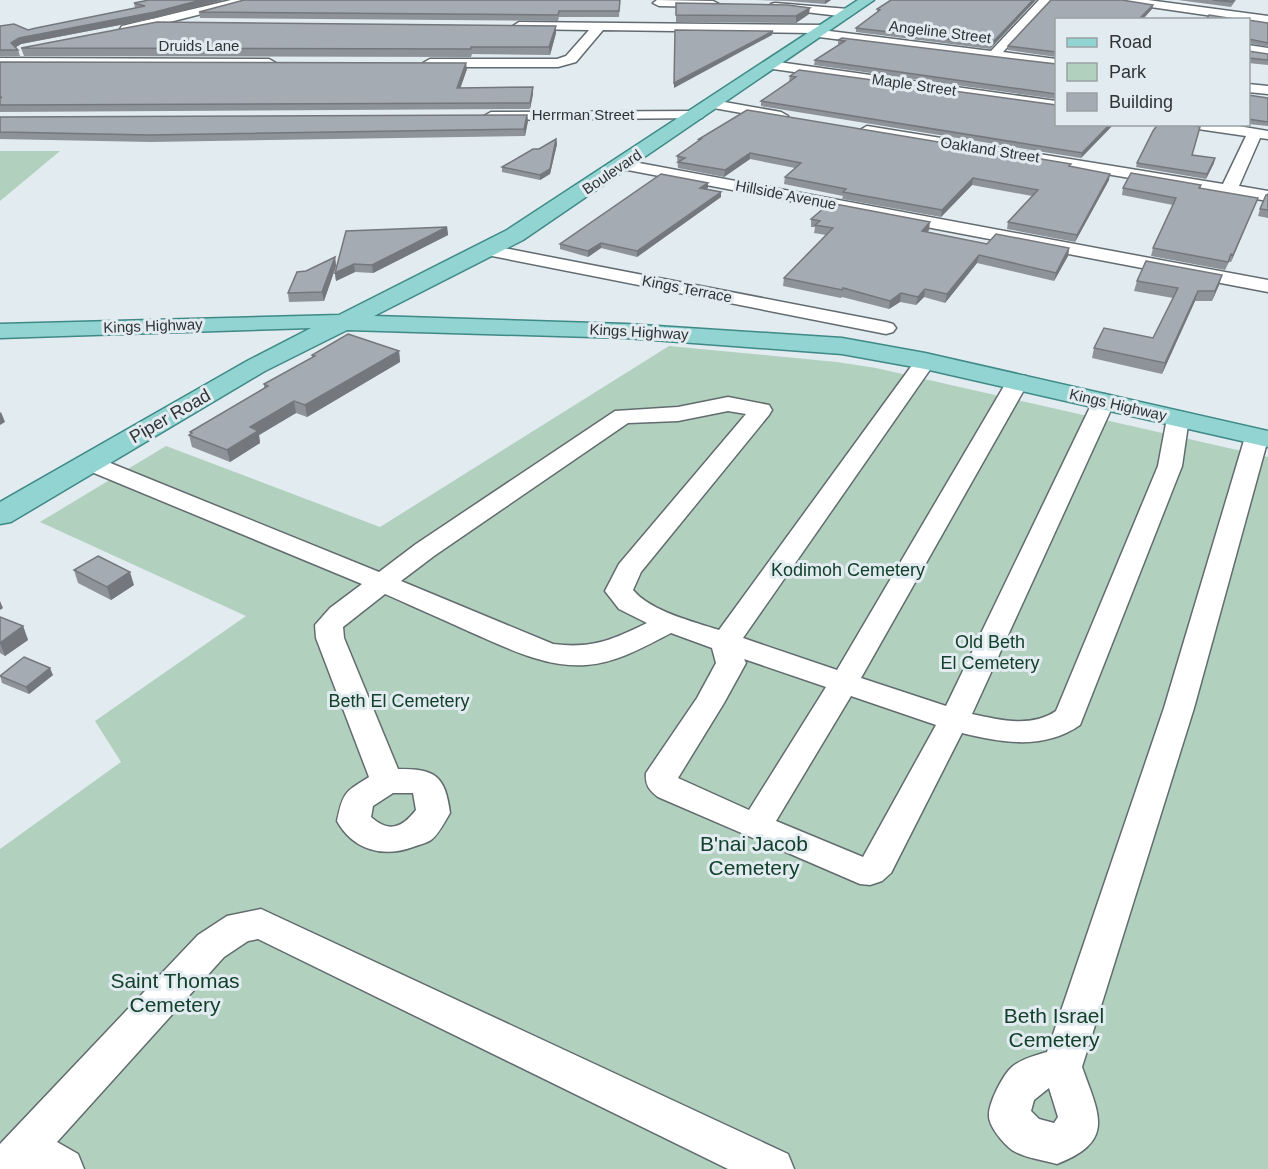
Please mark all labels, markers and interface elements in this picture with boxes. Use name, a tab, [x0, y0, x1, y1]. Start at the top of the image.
street label: Angeline Street	[888, 17, 993, 46]
legend	[1055, 18, 1250, 126]
text: Road	[1109, 32, 1152, 52]
street label: Druids Lane	[159, 37, 239, 54]
text: Park	[1109, 62, 1147, 82]
street label: Maple Street	[871, 70, 958, 99]
text: Building	[1109, 92, 1173, 112]
street label: Herrman Street	[532, 106, 635, 123]
street label: Oakland Street	[939, 133, 1042, 166]
street label: Boulevard	[579, 146, 644, 198]
street label: Hillside Avenue	[734, 176, 838, 213]
street label: Kings Terrace	[641, 271, 734, 306]
street label: Kings Highway	[103, 315, 203, 336]
street label: Kings Highway	[589, 320, 690, 343]
street label: Piper Road	[126, 385, 214, 447]
street label: Kings Highway	[1068, 385, 1169, 424]
park label: Kodimoh Cemetery	[771, 560, 925, 580]
park label: Old Beth El Cemetery	[940, 632, 1040, 673]
park label: Beth El Cemetery	[328, 691, 470, 711]
park label: B'nai Jacob Cemetery	[700, 832, 808, 879]
park label: Saint Thomas Cemetery	[110, 969, 240, 1016]
park label: Beth Israel Cemetery	[1004, 1004, 1104, 1051]

